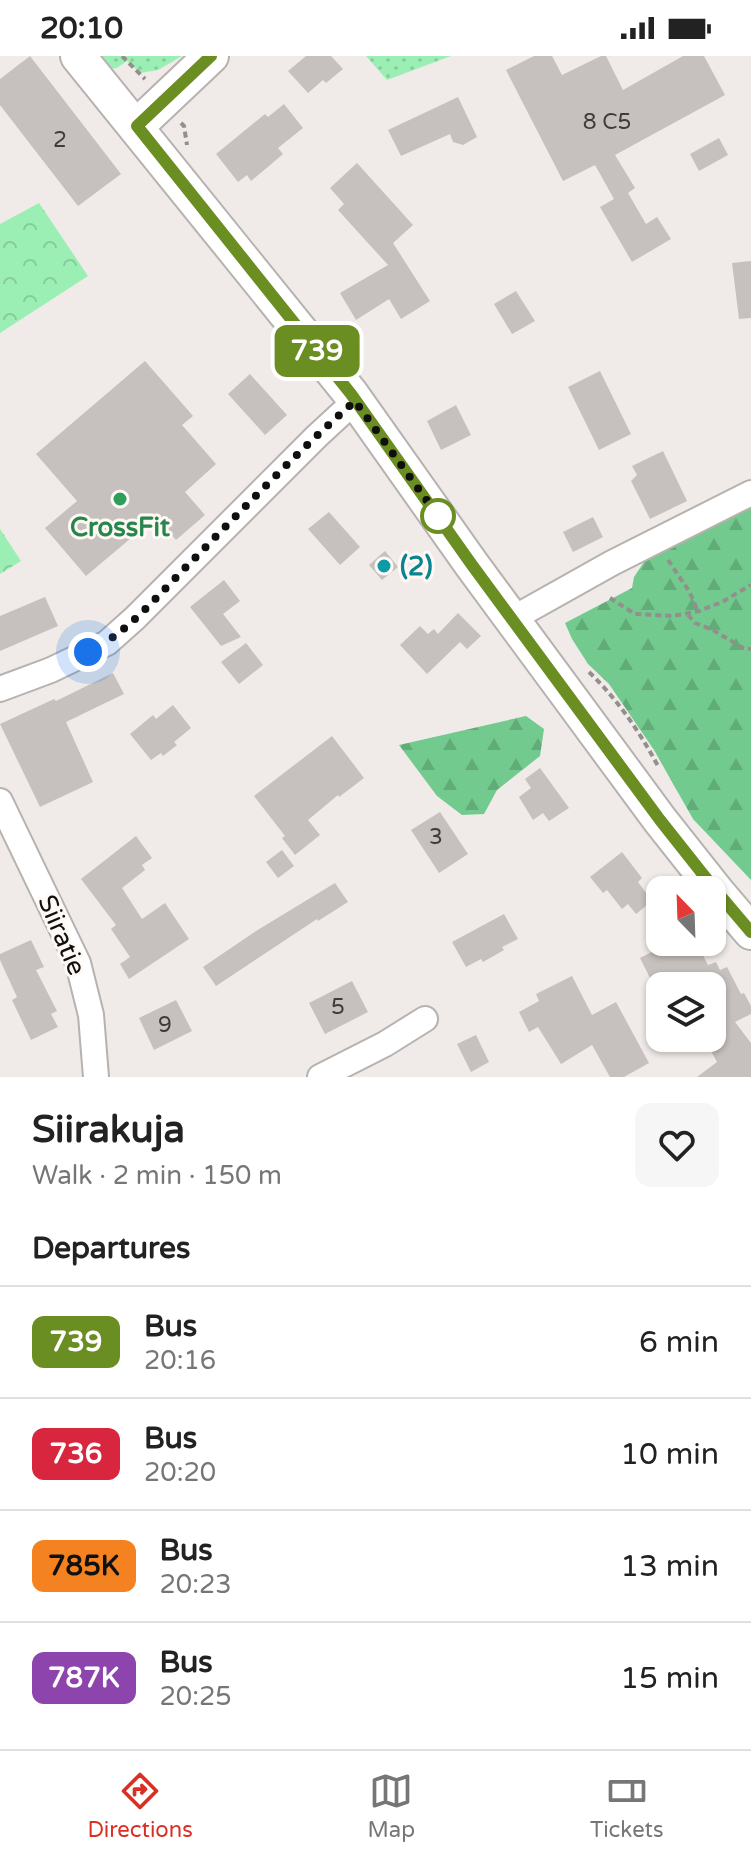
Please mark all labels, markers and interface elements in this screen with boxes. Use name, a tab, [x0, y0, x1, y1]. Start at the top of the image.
text: 20:10	[40, 10, 123, 47]
house number: 8 C5	[583, 109, 631, 135]
house number: 2	[53, 127, 67, 153]
line badge: 739	[271, 325, 363, 377]
text: 739	[291, 334, 343, 368]
marker: CrossFit	[111, 490, 129, 508]
unlabelled marker	[421, 499, 455, 533]
place label: CrossFit	[70, 512, 170, 543]
place label: (2)	[400, 551, 433, 582]
marker: (2)	[375, 557, 393, 575]
your location	[68, 632, 108, 672]
house number: 3	[429, 824, 443, 850]
north arrow	[646, 876, 726, 956]
map controls	[646, 876, 726, 1052]
street label: Siiratie	[31, 890, 93, 980]
button: layers	[646, 972, 726, 1052]
house number: 5	[331, 994, 345, 1020]
house number: 9	[158, 1012, 172, 1038]
button: heart	[635, 1103, 719, 1187]
text: Siirakuja	[32, 1107, 185, 1153]
text: Walk · 2 min · 150 m	[32, 1160, 282, 1191]
text: Departures	[32, 1230, 190, 1267]
text: Bus	[144, 1308, 197, 1345]
text: 6 min	[639, 1324, 719, 1361]
text: 739	[50, 1325, 102, 1359]
text: 20:16	[144, 1345, 216, 1376]
text: Bus	[144, 1420, 197, 1457]
text: 10 min	[620, 1436, 719, 1473]
text: 736	[50, 1437, 102, 1471]
text: 20:20	[144, 1457, 216, 1488]
text: Bus	[160, 1532, 213, 1569]
text: 13 min	[620, 1548, 719, 1585]
text: 785K	[48, 1549, 120, 1583]
text: 20:23	[160, 1569, 232, 1600]
text: Bus	[160, 1644, 213, 1681]
text: 15 min	[620, 1660, 719, 1697]
text: 787K	[48, 1661, 120, 1695]
text: 20:25	[160, 1681, 232, 1712]
tab: Directions	[87, 1769, 193, 1843]
tab: Map	[368, 1769, 415, 1843]
tab: Tickets	[590, 1769, 664, 1843]

